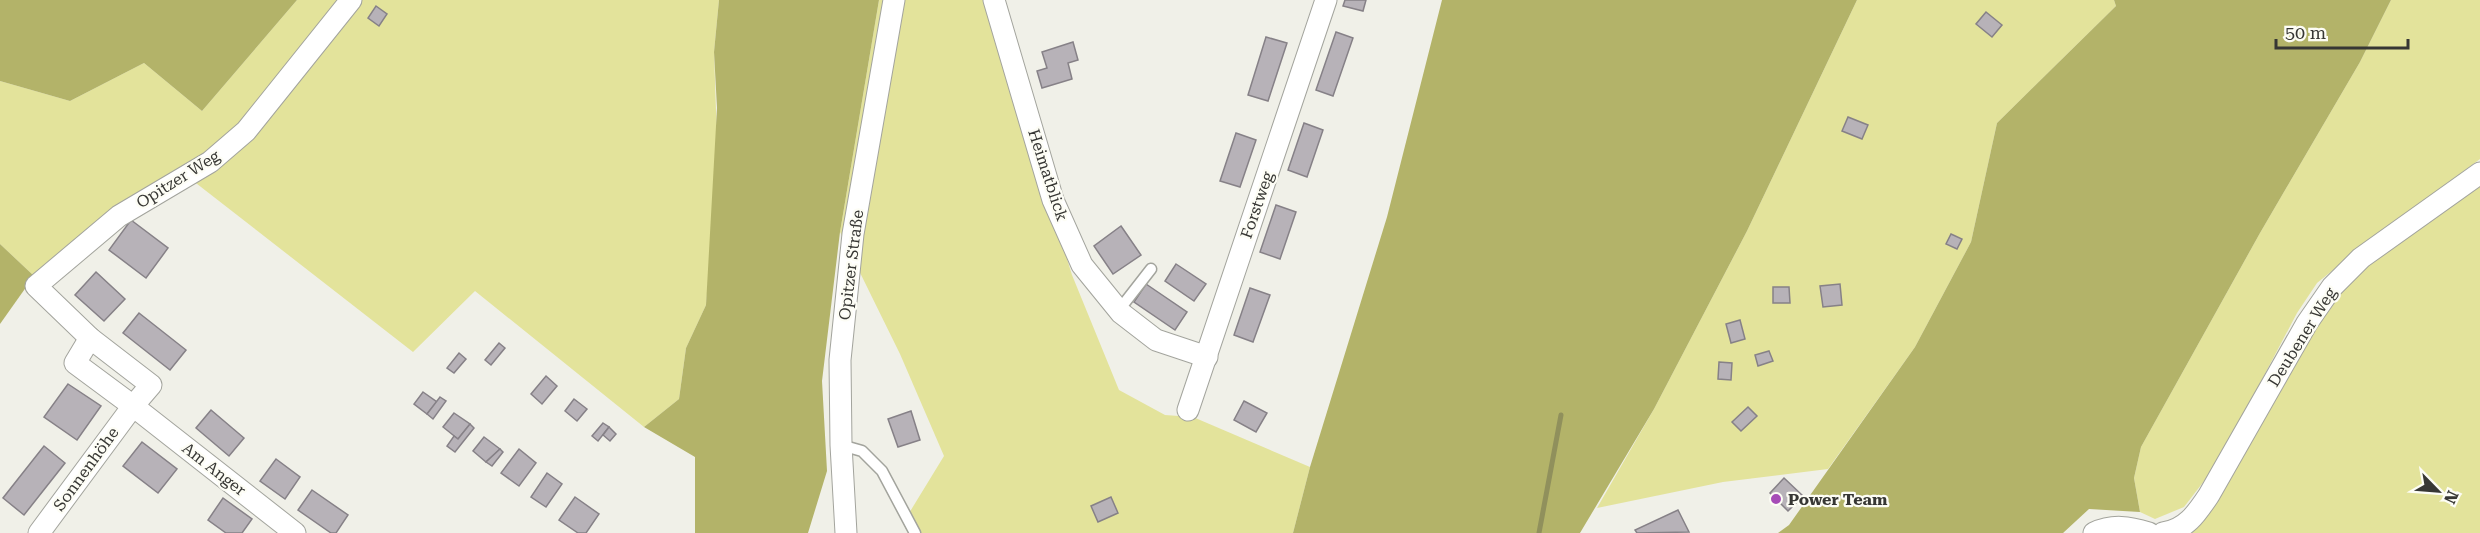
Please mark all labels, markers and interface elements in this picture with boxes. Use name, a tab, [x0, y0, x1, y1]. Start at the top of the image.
scale bar	[2276, 12, 2408, 50]
text: 50 m	[2285, 22, 2326, 43]
street label: Heimatblick	[1024, 127, 1072, 223]
street label: Opitzer Weg	[133, 145, 224, 212]
street label: Forstweg	[1237, 168, 1278, 241]
street label: Opitzer Straße	[835, 209, 867, 321]
street label: Deubener Weg	[2264, 283, 2341, 390]
street label: Sonnenhöhe	[49, 423, 123, 515]
street label: Am Anger	[178, 438, 250, 500]
north arrow	[2408, 461, 2468, 521]
text: N	[2440, 488, 2462, 507]
place label: Power Team	[1788, 490, 1888, 509]
marker: Power Team	[1769, 492, 1783, 506]

